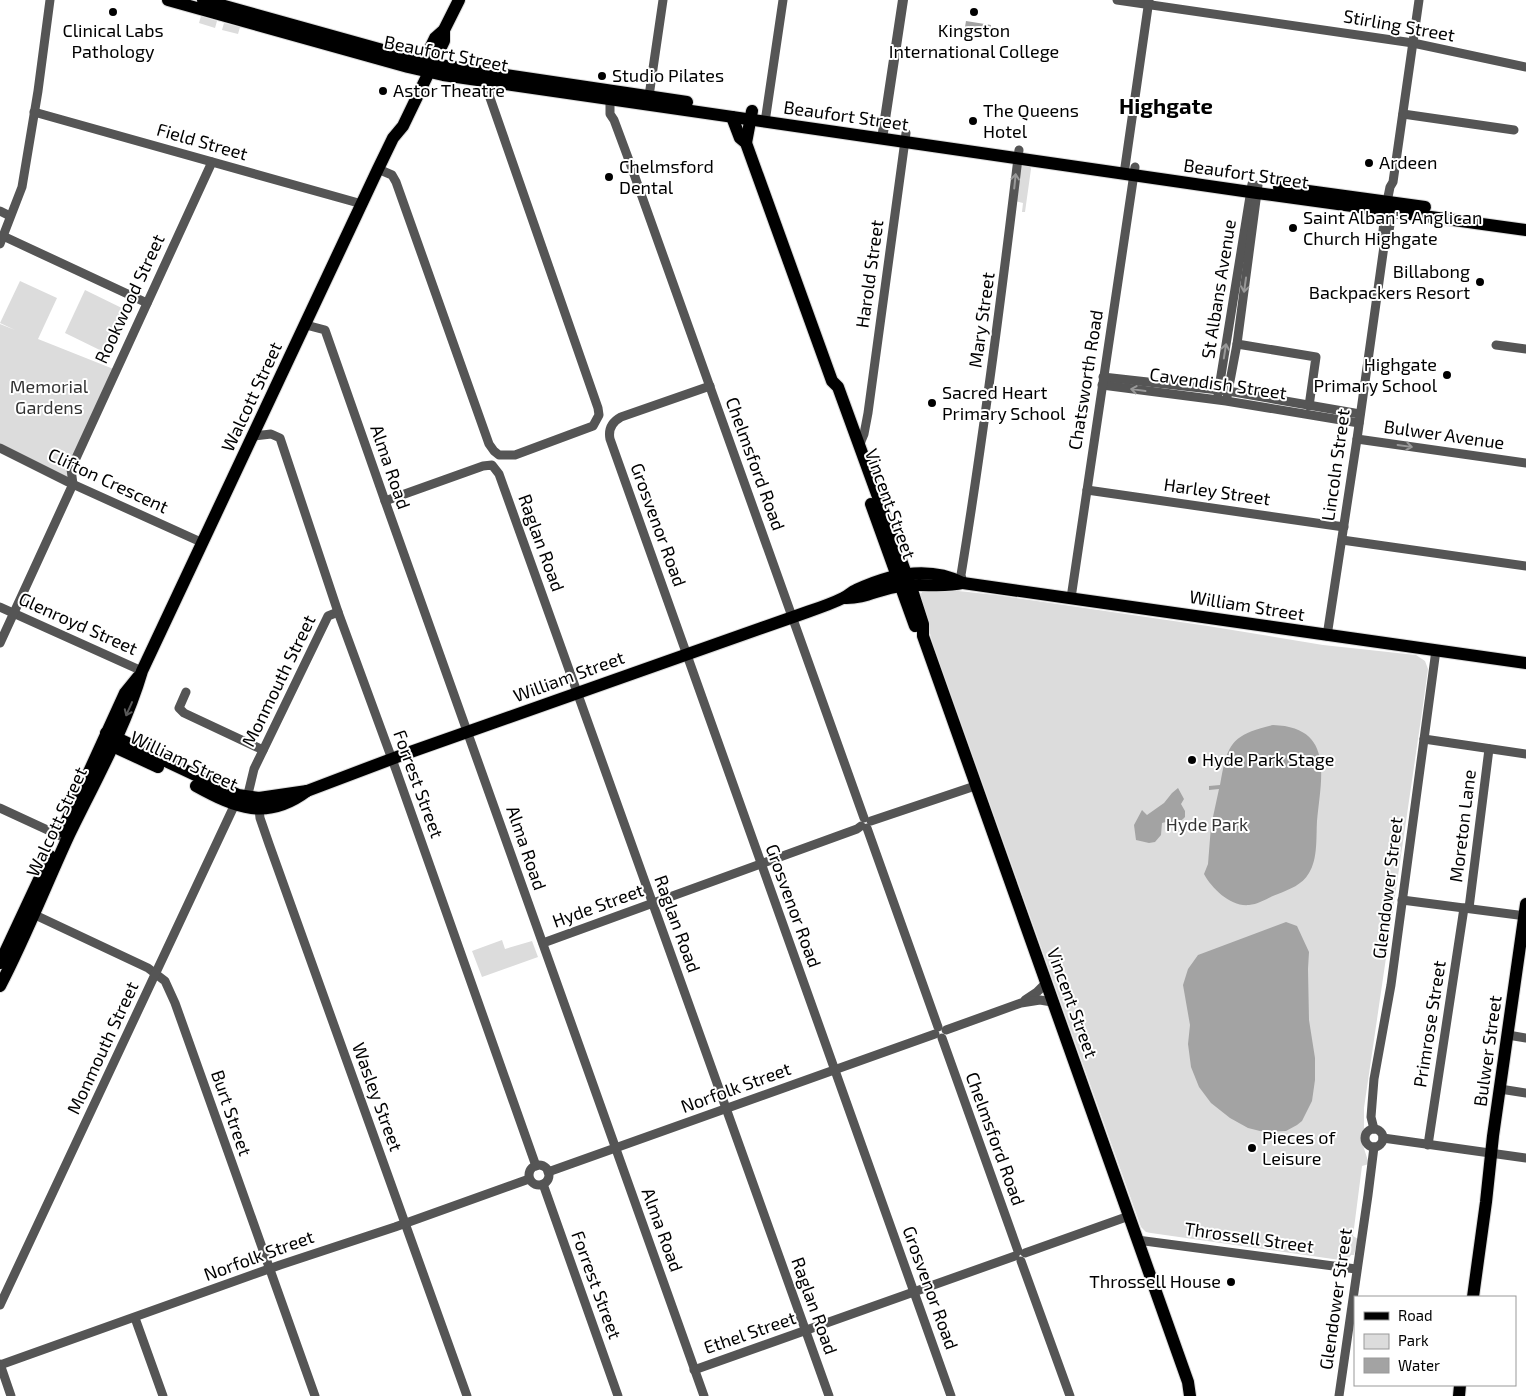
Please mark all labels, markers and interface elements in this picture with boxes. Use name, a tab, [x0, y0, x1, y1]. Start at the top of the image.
street label: Stirling Street	[1342, 4, 1457, 46]
marker: Clinical Labs Pathology	[107, 6, 119, 18]
marker: Kingston International College	[968, 6, 980, 18]
place label: Clinical Labs Pathology	[62, 19, 164, 62]
place label: Kingston International College	[889, 19, 1059, 62]
street label: Beaufort Street	[382, 30, 510, 76]
place label: Studio Pilates	[612, 64, 724, 86]
marker: Studio Pilates	[596, 70, 608, 82]
place label: Astor Theatre	[393, 79, 505, 101]
marker: Astor Theatre	[377, 85, 389, 97]
district label: Highgate	[1119, 92, 1213, 118]
street label: Beaufort Street	[782, 95, 910, 135]
place label: The Queens Hotel	[983, 99, 1079, 142]
marker: The Queens Hotel	[967, 115, 979, 127]
street label: Field Street	[154, 118, 250, 165]
place label: Ardeen	[1379, 151, 1437, 173]
street label: Beaufort Street	[1182, 153, 1310, 193]
place label: Chelmsford Dental	[619, 155, 714, 198]
marker: Ardeen	[1363, 157, 1375, 169]
marker: Chelmsford Dental	[603, 171, 615, 183]
one-way arrow	[1010, 173, 1020, 189]
place label: Saint Alban's Anglican Church Highgate	[1303, 206, 1482, 249]
street label: Harold Street	[851, 218, 887, 329]
street label: St Albans Avenue	[1196, 218, 1240, 360]
marker: Saint Alban's Anglican Church Highgate	[1287, 222, 1299, 234]
street label: Rookwood Street	[89, 230, 169, 367]
place label: Billabong Backpackers Resort	[1309, 260, 1470, 303]
street label: Mary Street	[963, 271, 999, 369]
marker: Billabong Backpackers Resort	[1474, 276, 1486, 288]
one-way arrow	[1239, 277, 1249, 293]
street label: Chatsworth Road	[1063, 308, 1107, 451]
street label: Walcott Street	[216, 338, 286, 455]
one-way arrow	[1220, 344, 1230, 360]
place label: Highgate Primary School	[1314, 353, 1438, 396]
street label: Cavendish Street	[1148, 363, 1288, 404]
marker: Highgate Primary School	[1441, 369, 1453, 381]
park label: Memorial Gardens	[10, 375, 89, 418]
place label: Sacred Heart Primary School	[942, 381, 1066, 424]
one-way arrow	[1130, 385, 1146, 395]
street label: Chelmsford Road	[722, 394, 790, 533]
marker: Sacred Heart Primary School	[926, 397, 938, 409]
street label: Lincoln Street	[1316, 407, 1354, 522]
street label: Bulwer Avenue	[1382, 415, 1506, 453]
street label: Alma Road	[366, 422, 416, 512]
one-way arrow	[1397, 441, 1413, 451]
street label: Clifton Crescent	[45, 443, 172, 518]
street label: Vincent Street	[861, 446, 921, 562]
street label: Grosvenor Road	[626, 460, 691, 589]
street label: Harley Street	[1163, 473, 1272, 509]
street label: Raglan Road	[514, 491, 570, 594]
street label: William Street	[1188, 585, 1306, 625]
street label: Glenroyd Street	[16, 587, 141, 659]
street label: Monmouth Street	[237, 611, 320, 750]
street label: William Street	[510, 646, 627, 706]
one-way arrow	[124, 701, 134, 716]
street label: William Street	[127, 726, 242, 795]
street label: Forrest Street	[389, 727, 449, 841]
place label: Hyde Park Stage	[1202, 748, 1334, 770]
marker: Hyde Park Stage	[1186, 754, 1198, 766]
street label: Walcott Street	[21, 763, 91, 880]
street label: Moreton Lane	[1444, 768, 1480, 884]
street label: Alma Road	[502, 803, 552, 893]
park label: Hyde Park	[1166, 813, 1248, 835]
street label: Glendower Street	[1367, 816, 1407, 960]
street label: Grosvenor Road	[761, 841, 826, 970]
street label: Raglan Road	[650, 872, 706, 975]
street label: Hyde Street	[549, 878, 646, 932]
street label: Vincent Street	[1043, 945, 1103, 1061]
street label: Primrose Street	[1408, 959, 1450, 1089]
street label: Monmouth Street	[62, 978, 143, 1118]
street label: Bulwer Street	[1468, 994, 1506, 1108]
street label: Wasley Street	[348, 1039, 408, 1154]
street label: Norfolk Street	[678, 1057, 794, 1117]
street label: Burt Street	[207, 1067, 257, 1159]
street label: Chelmsford Road	[962, 1069, 1030, 1208]
place label: Pieces of Leisure	[1262, 1126, 1336, 1169]
marker: Pieces of Leisure	[1246, 1142, 1258, 1154]
street label: Alma Road	[638, 1185, 688, 1275]
street label: Throssell Street	[1183, 1217, 1315, 1257]
street label: Grosvenor Road	[898, 1223, 963, 1352]
street label: Norfolk Street	[201, 1225, 317, 1285]
street label: Glendower Street	[1314, 1227, 1356, 1371]
street label: Forrest Street	[567, 1228, 627, 1342]
street label: Raglan Road	[787, 1254, 843, 1357]
place label: Throssell House	[1089, 1270, 1221, 1292]
marker: Throssell House	[1225, 1276, 1237, 1288]
legend	[1354, 1296, 1516, 1386]
street label: Ethel Street	[701, 1306, 799, 1358]
text: Road	[1398, 1306, 1433, 1324]
text: Park	[1398, 1331, 1429, 1349]
text: Water	[1398, 1356, 1440, 1374]

